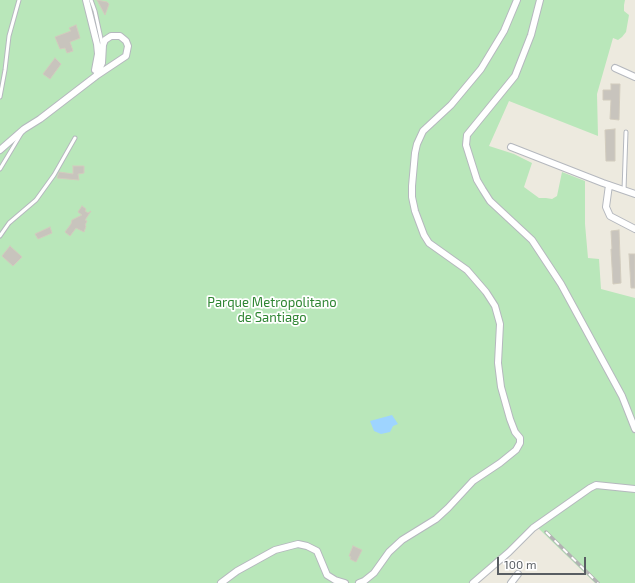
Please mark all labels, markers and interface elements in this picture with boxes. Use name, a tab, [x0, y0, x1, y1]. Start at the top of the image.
park label: Parque Metropolitano de Santiago	[207, 295, 337, 326]
scale bar	[499, 549, 588, 575]
text: 100 m	[504, 557, 536, 571]

